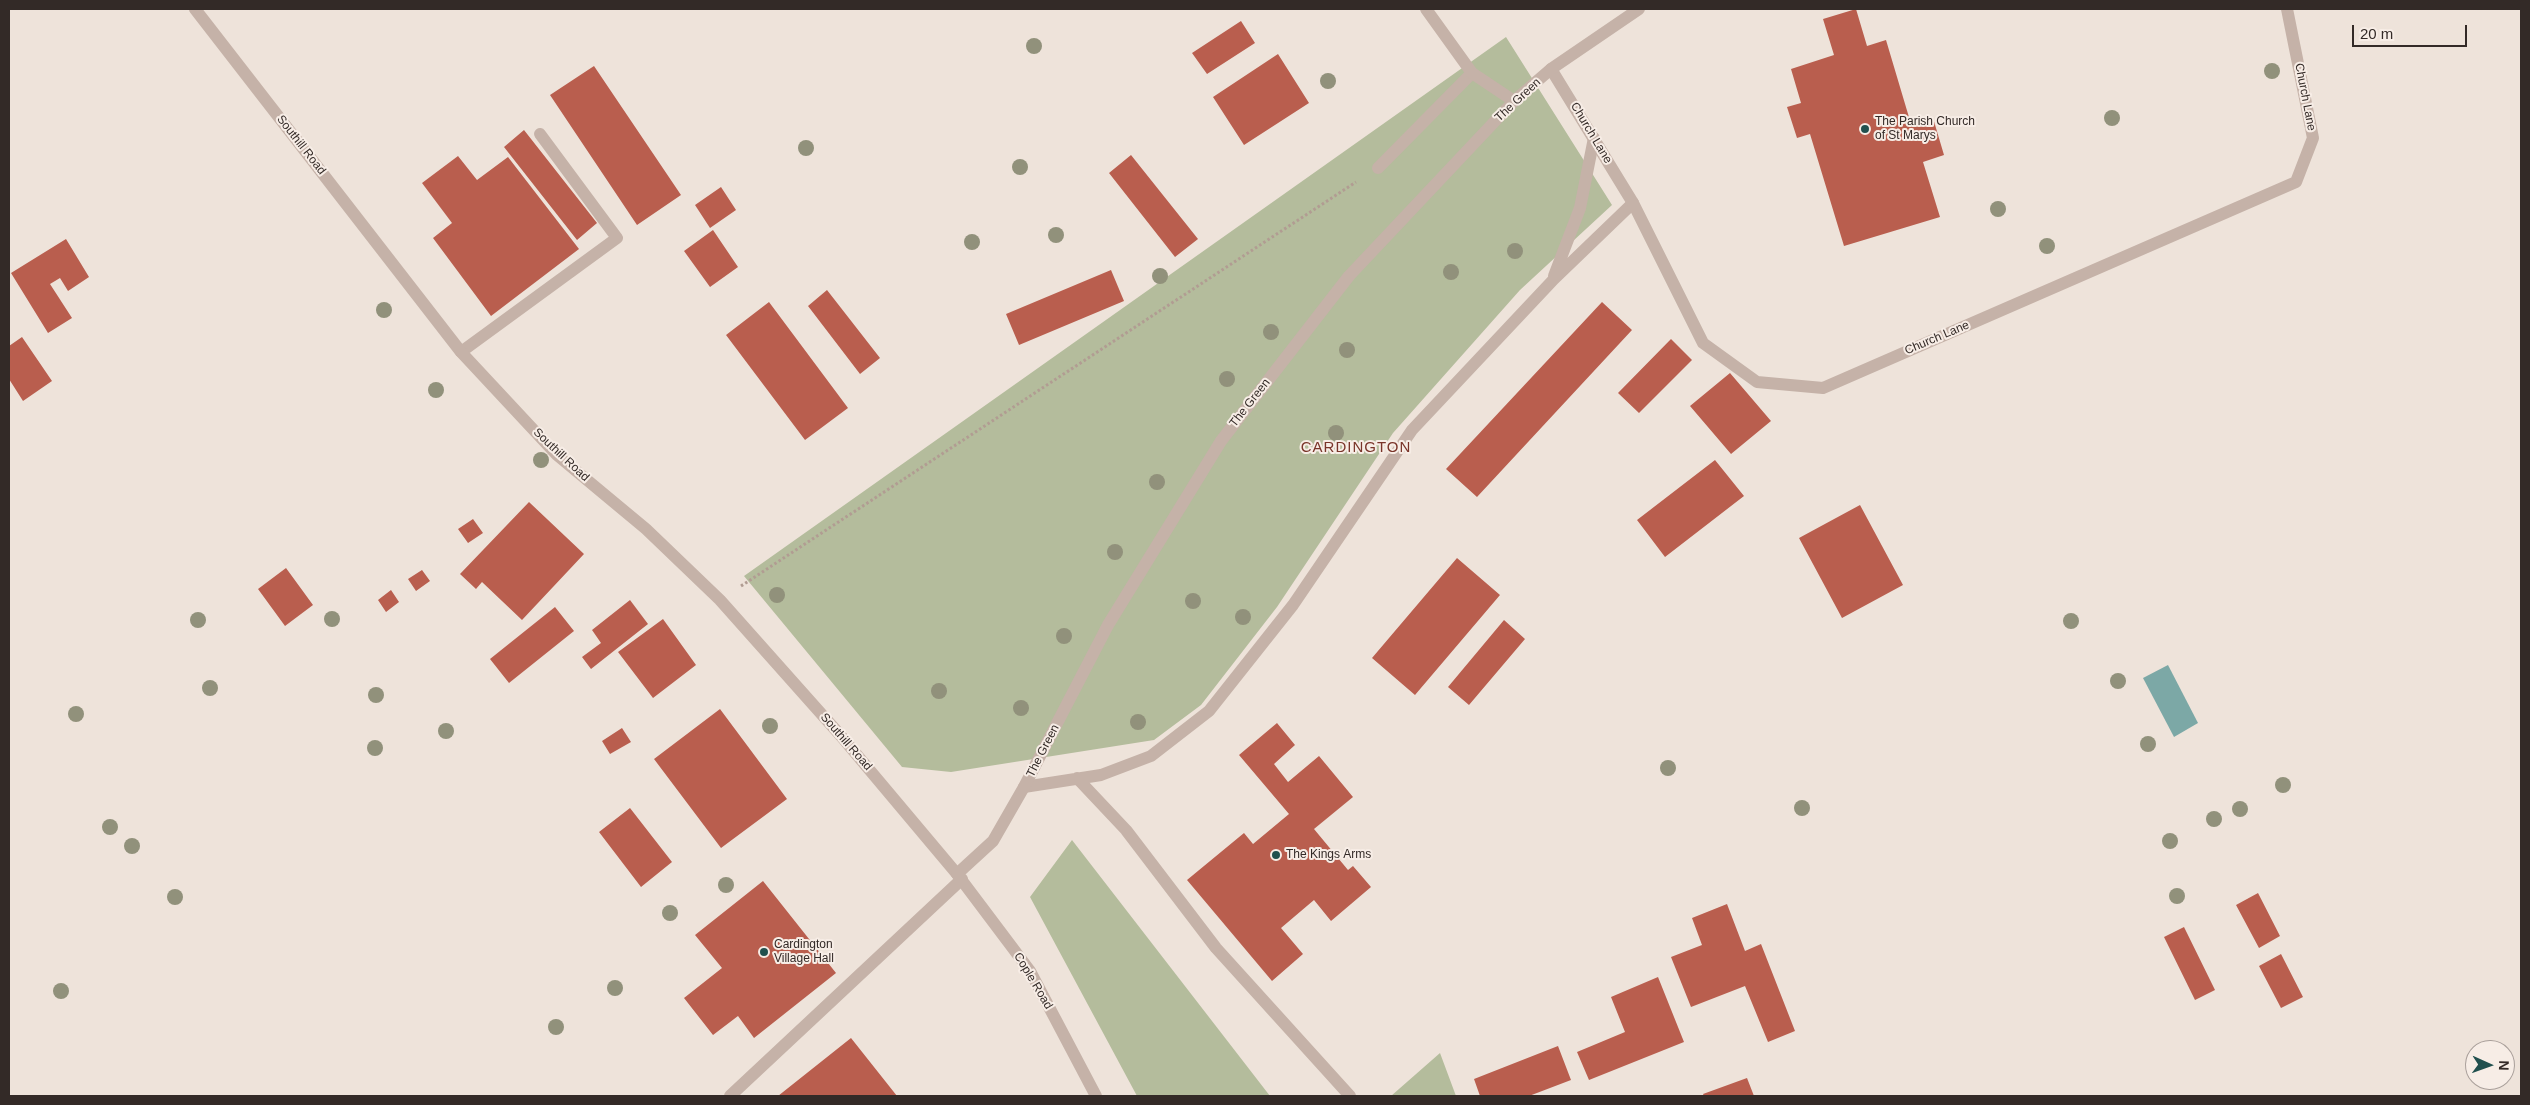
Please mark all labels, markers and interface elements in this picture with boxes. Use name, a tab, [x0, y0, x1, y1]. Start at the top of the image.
scale bar	[2355, 15, 2470, 47]
text: 20 m	[2360, 25, 2393, 42]
street label: Church Lane	[2291, 62, 2319, 132]
street label: The Green	[1492, 75, 1544, 125]
street label: Church Lane	[1567, 100, 1615, 166]
street label: Southill Road	[273, 112, 329, 178]
place label: The Parish Church of St Marys	[1875, 115, 1975, 143]
marker: The Parish Church of St Marys	[1859, 123, 1871, 135]
street label: Church Lane	[1903, 318, 1971, 358]
street label: The Green	[1227, 376, 1273, 430]
street label: Southill Road	[530, 425, 592, 485]
district label: CARDINGTON	[1299, 439, 1413, 457]
street label: Southill Road	[817, 710, 875, 774]
street label: The Green	[1024, 722, 1062, 780]
place label: The Kings Arms	[1286, 848, 1371, 862]
marker: The Kings Arms	[1270, 849, 1282, 861]
place label: Cardington Village Hall	[774, 938, 834, 966]
marker: Cardington Village Hall	[758, 946, 770, 958]
street label: Cople Road	[1011, 950, 1055, 1012]
north arrow	[2465, 1040, 2515, 1090]
text: N	[2496, 1060, 2512, 1071]

